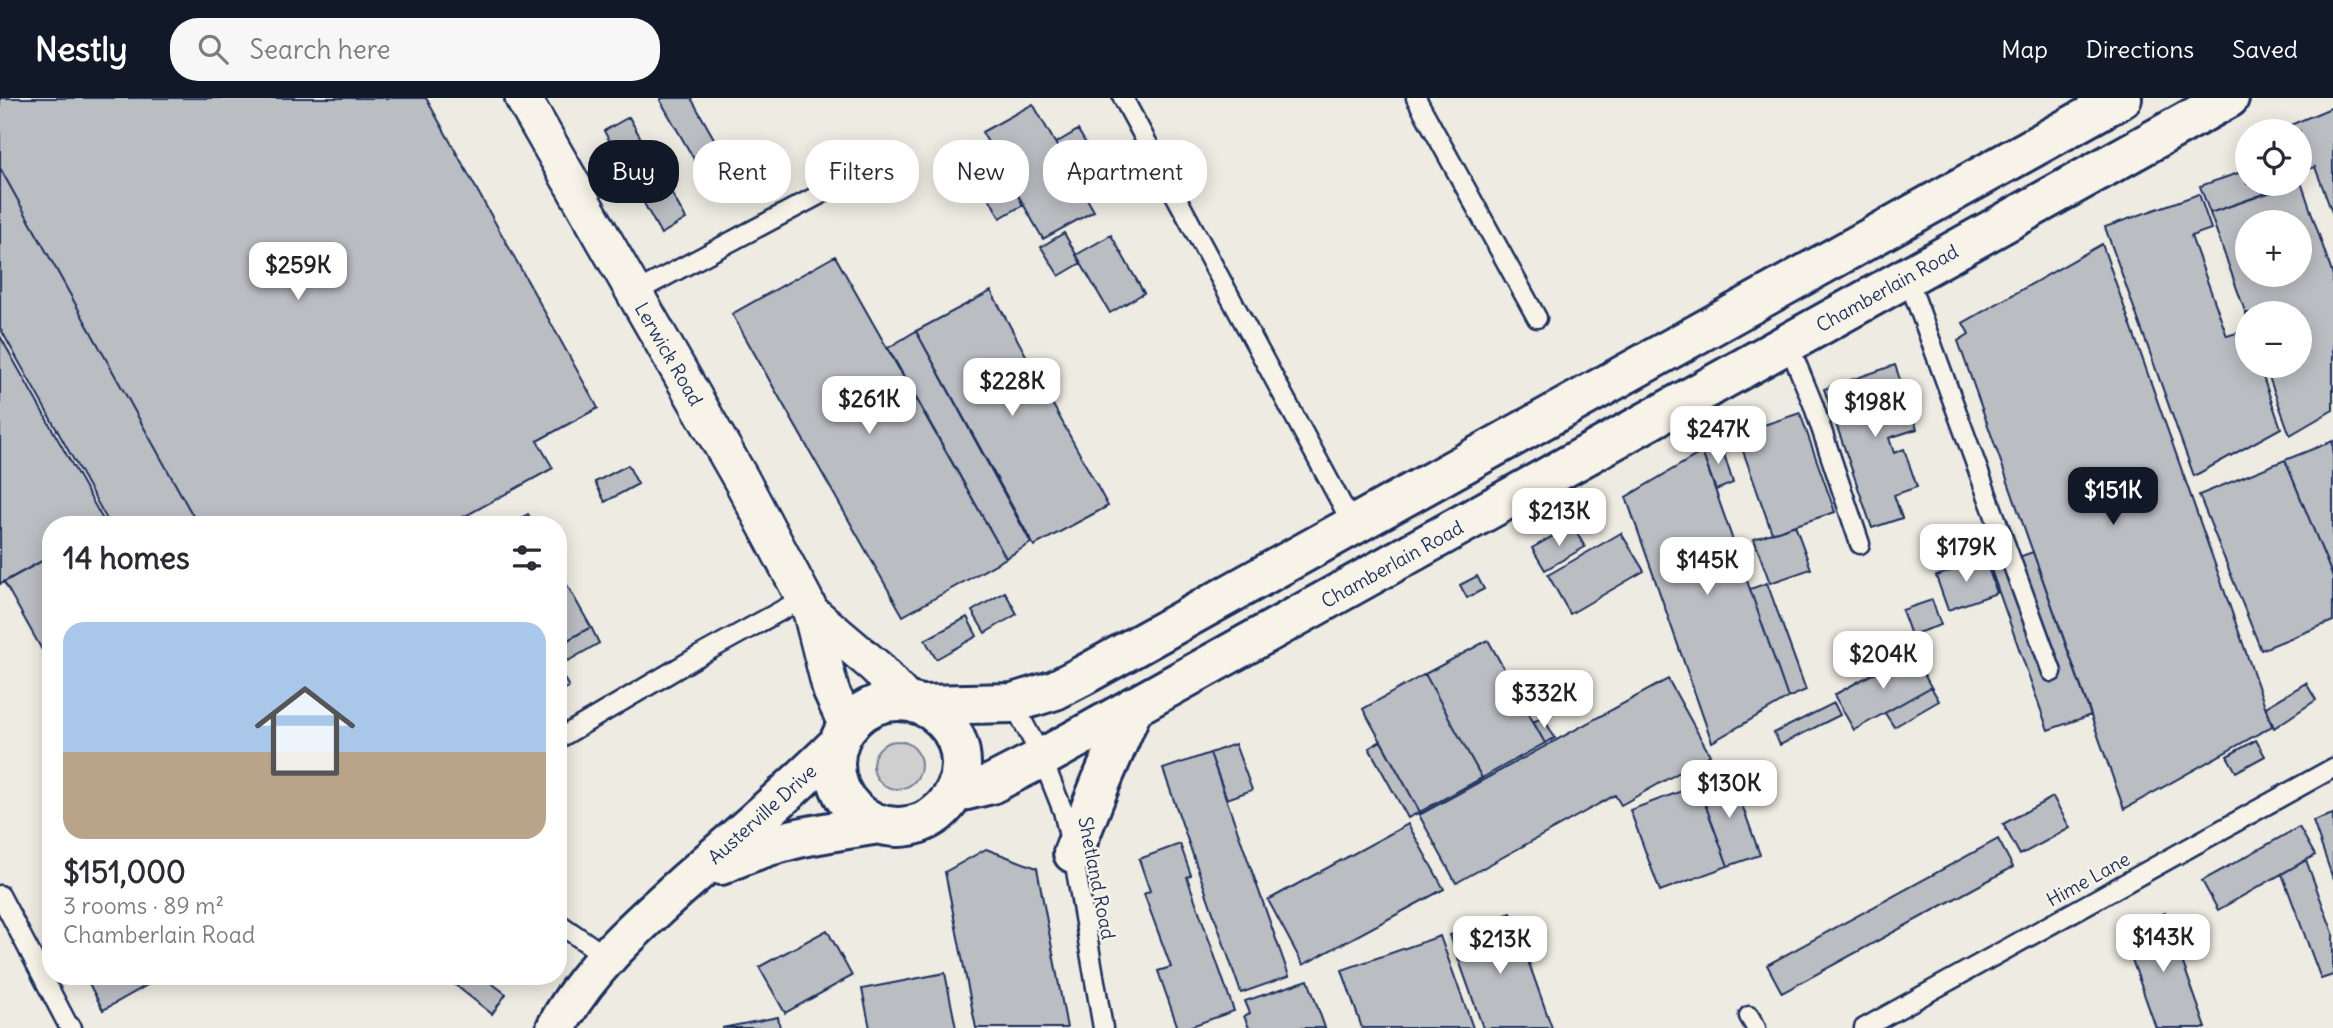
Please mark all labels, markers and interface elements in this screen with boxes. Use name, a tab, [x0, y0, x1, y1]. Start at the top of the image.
search box	[170, 18, 660, 81]
text: Nestly	[35, 28, 128, 70]
icon: search	[194, 30, 232, 68]
text: Search here	[250, 33, 391, 66]
text: Map	[2001, 34, 2048, 64]
text: Directions	[2086, 34, 2194, 64]
text: Saved	[2232, 34, 2298, 64]
map controls	[2235, 119, 2312, 378]
button: locate	[2235, 119, 2312, 196]
chip: Buy	[588, 140, 679, 203]
chip: Rent	[693, 140, 791, 203]
chip: Filters	[805, 140, 919, 203]
chip: New	[933, 140, 1029, 203]
chip: Apartment	[1043, 140, 1207, 203]
button: +	[2235, 210, 2312, 287]
street label: Chamberlain Road	[1812, 239, 1962, 337]
pin: $259K	[249, 242, 347, 302]
text: $259K	[265, 250, 331, 279]
street label: Lerwick Road	[630, 298, 708, 410]
button: −	[2235, 301, 2312, 378]
pin: $228K	[963, 358, 1061, 418]
text: $228K	[979, 366, 1045, 395]
pin: $261K	[820, 376, 918, 436]
pin: $198K	[1826, 380, 1924, 439]
text: $261K	[838, 384, 900, 413]
text: $198K	[1844, 387, 1906, 416]
pin: $247K	[1669, 406, 1767, 466]
text: $247K	[1686, 414, 1750, 443]
pin: $151K	[2064, 468, 2162, 527]
text: $151K	[2084, 475, 2142, 504]
pin: $213K	[1510, 489, 1608, 548]
text: $213K	[1528, 496, 1590, 525]
street label: Chamberlain Road	[1317, 515, 1467, 613]
pin: $179K	[1917, 524, 2015, 584]
text: $179K	[1936, 532, 1996, 561]
pin: $145K	[1658, 538, 1756, 597]
text: 14 homes	[63, 539, 190, 577]
icon: filters	[508, 539, 546, 577]
text: $145K	[1676, 545, 1738, 574]
pin: $204K	[1834, 632, 1932, 691]
text: $204K	[1849, 639, 1917, 668]
icon: home	[242, 668, 368, 794]
pin: $332K	[1495, 670, 1593, 730]
text: $332K	[1511, 678, 1577, 707]
street label: Austerville Drive	[703, 759, 821, 869]
pin: $130K	[1680, 760, 1778, 820]
text: $130K	[1697, 768, 1761, 797]
street label: Shetland Road	[1073, 815, 1121, 941]
street label: Hime Lane	[2042, 846, 2134, 912]
text: $151,000	[63, 853, 186, 891]
text: 3 rooms · 89 m²	[63, 891, 224, 920]
pin: $143K	[2114, 914, 2212, 974]
pin: $213K	[1451, 916, 1549, 976]
text: Chamberlain Road	[63, 920, 255, 949]
text: $143K	[2132, 922, 2194, 951]
text: $213K	[1469, 924, 1531, 953]

